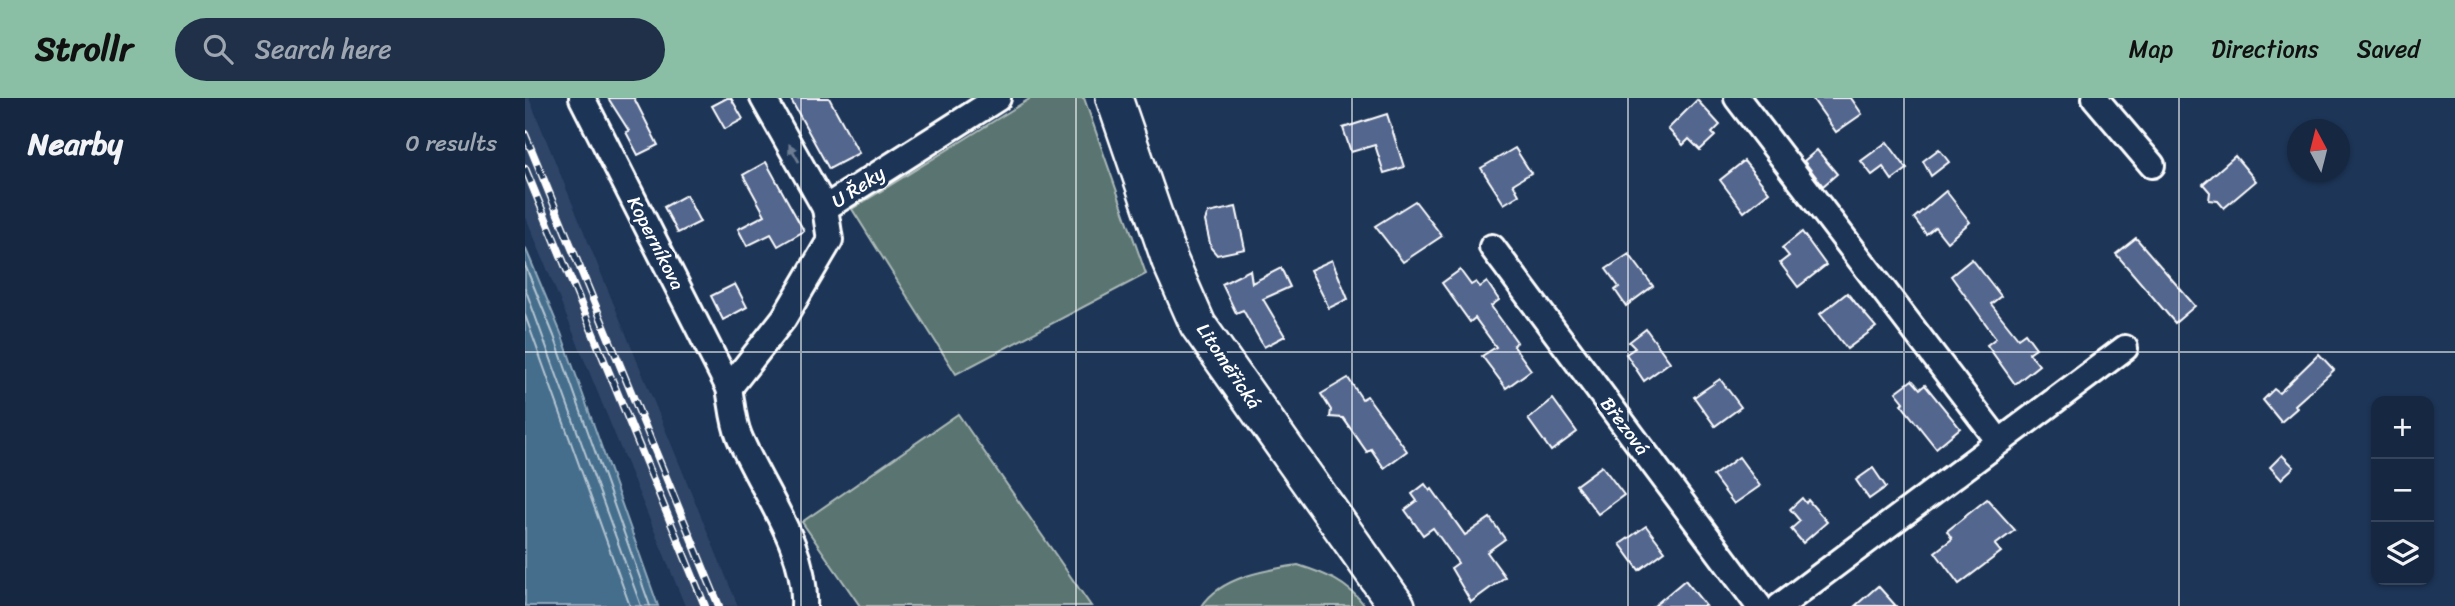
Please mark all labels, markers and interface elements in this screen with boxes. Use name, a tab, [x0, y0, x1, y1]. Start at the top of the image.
search box	[175, 18, 665, 81]
text: Strollr	[35, 20, 133, 78]
text: Search here	[255, 26, 392, 72]
text: Map	[2129, 28, 2173, 70]
text: Directions	[2211, 28, 2319, 70]
text: Saved	[2357, 28, 2420, 70]
icon: search	[199, 30, 237, 68]
text: Nearby	[28, 117, 123, 171]
north arrow	[2287, 119, 2350, 182]
text: 0 results	[405, 123, 497, 164]
one-way arrow	[788, 143, 800, 163]
street label: U Řeky	[824, 157, 892, 217]
street label: Koperníkova	[618, 190, 694, 296]
street label: Litoměřická	[1188, 316, 1270, 416]
street label: Březová	[1592, 389, 1658, 463]
map controls	[2371, 396, 2434, 585]
button: +	[2371, 396, 2434, 459]
button: −	[2371, 459, 2434, 522]
button: layers	[2371, 522, 2434, 585]

